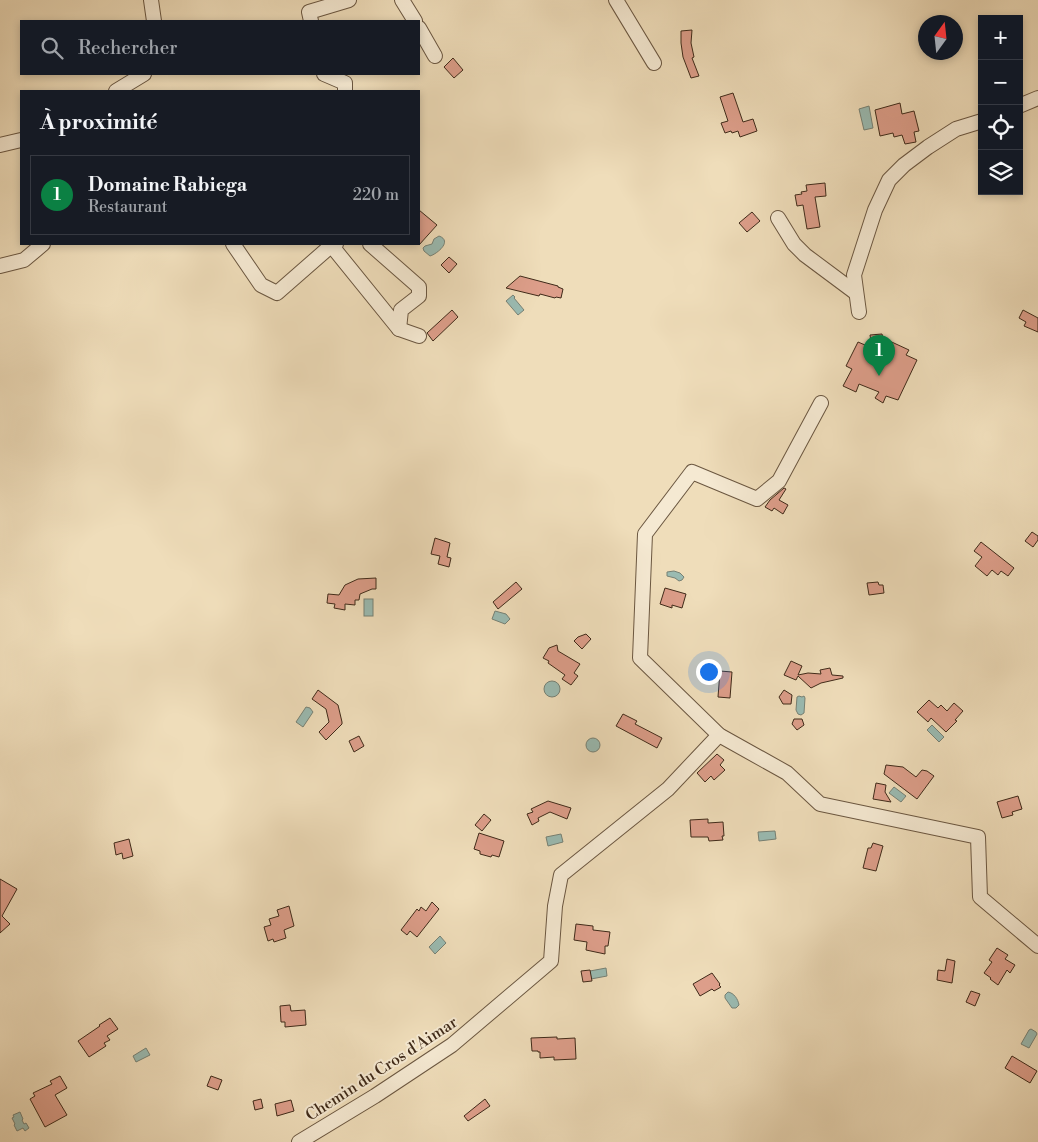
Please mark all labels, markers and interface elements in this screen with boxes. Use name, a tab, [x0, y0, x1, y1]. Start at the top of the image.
north arrow	[918, 15, 963, 60]
map controls	[978, 15, 1023, 195]
button: +	[978, 15, 1023, 60]
search box	[20, 20, 420, 75]
icon: search	[38, 34, 66, 62]
text: Rechercher	[78, 36, 177, 60]
button: −	[978, 60, 1023, 105]
button: locate	[978, 105, 1023, 150]
text: À proximité	[40, 110, 157, 136]
button: layers	[978, 150, 1023, 195]
text: Domaine Rabiega	[88, 173, 247, 197]
text: 1	[53, 185, 61, 205]
text: 220 m	[353, 185, 399, 205]
text: Restaurant	[88, 197, 167, 217]
pin: 1	[863, 335, 895, 376]
your location	[696, 659, 722, 685]
street label: Chemin du Cros d'Aimar	[302, 1012, 461, 1125]

